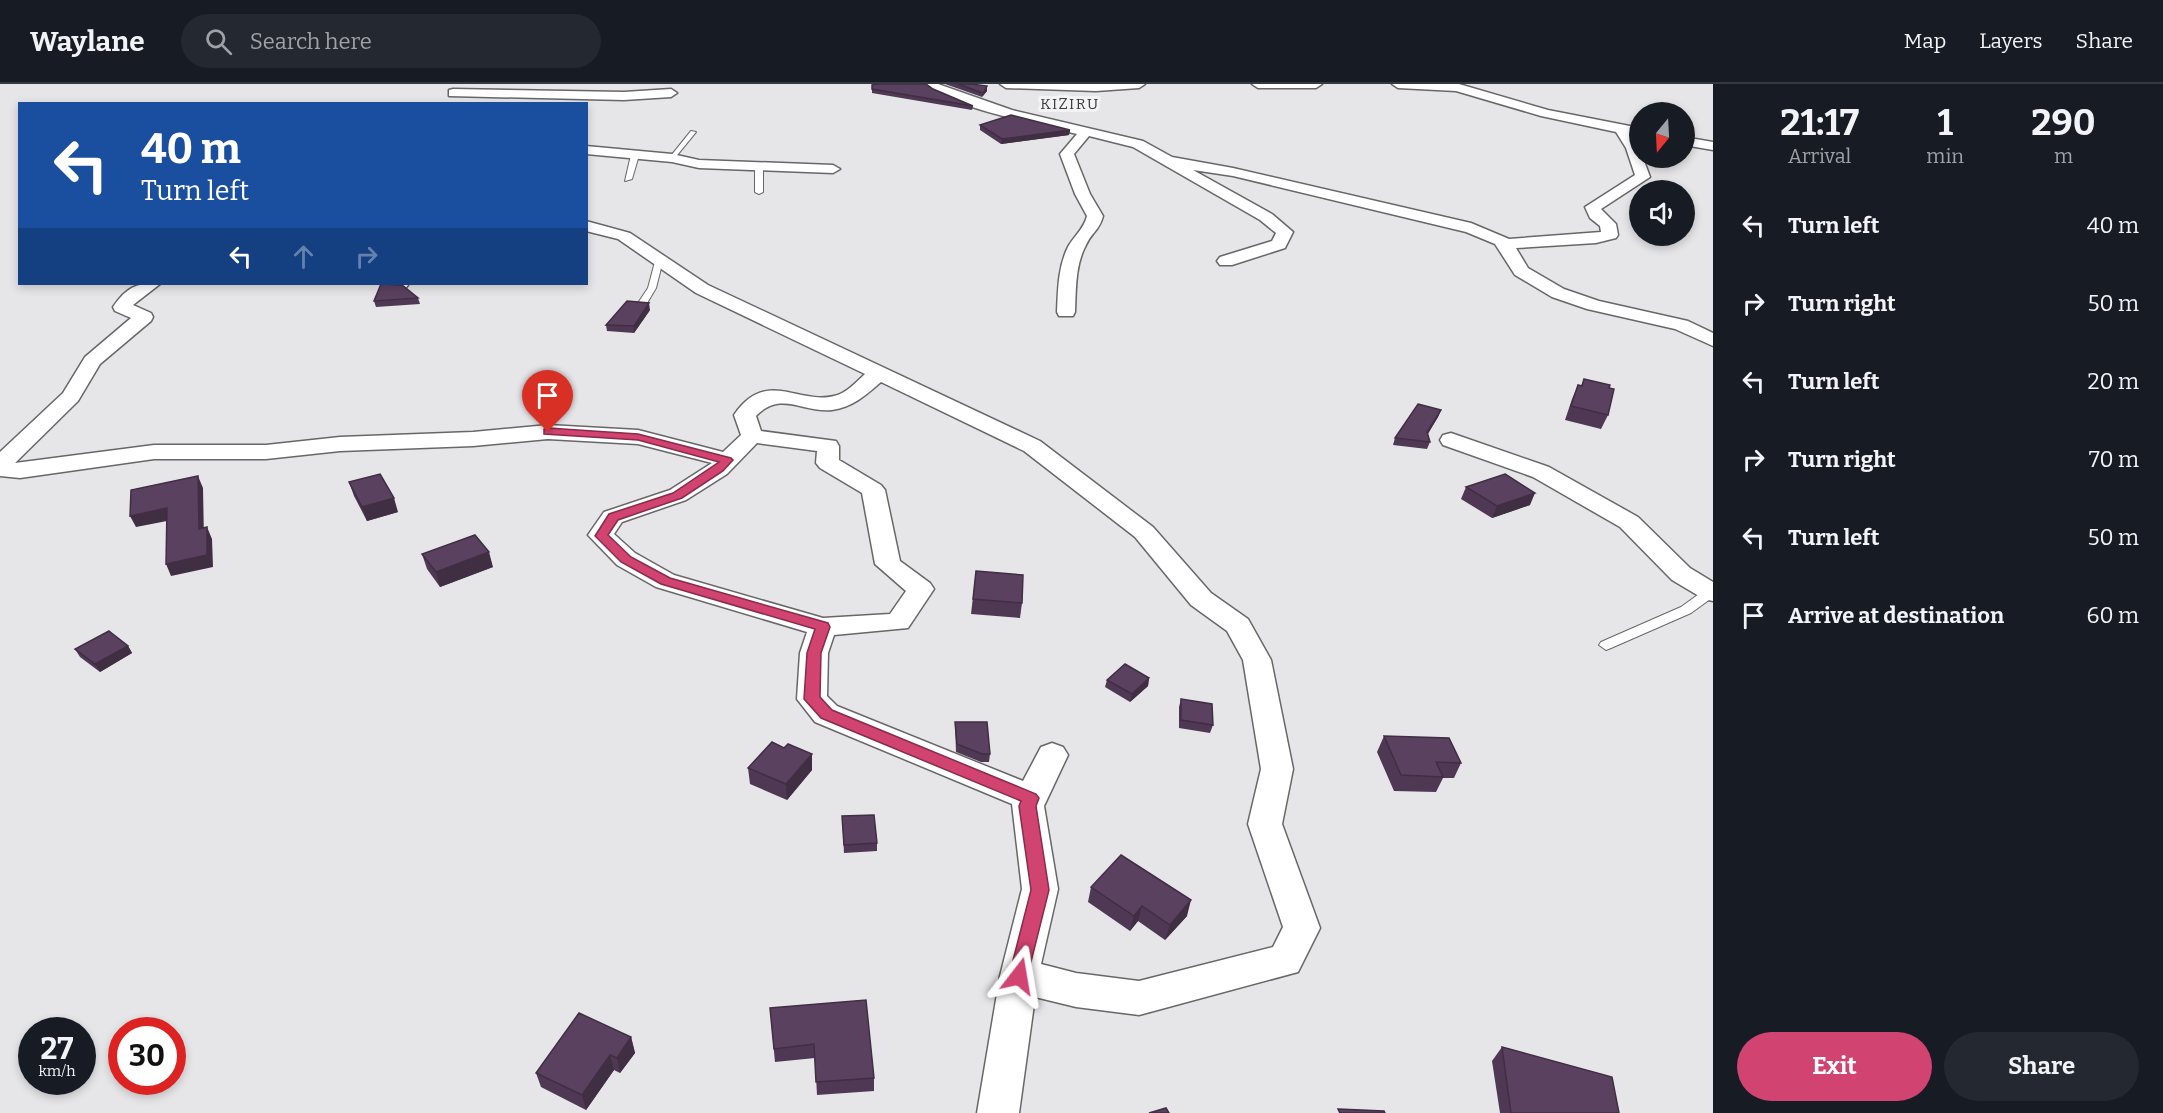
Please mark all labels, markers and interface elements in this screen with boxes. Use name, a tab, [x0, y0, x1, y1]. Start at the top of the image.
search box	[181, 14, 601, 68]
text: Waylane	[30, 25, 145, 58]
icon: search	[202, 25, 235, 58]
text: Search here	[250, 28, 372, 55]
text: Map	[1904, 28, 1946, 54]
text: Layers	[1979, 28, 2043, 54]
text: Share	[2076, 28, 2133, 54]
district label: KIZIRU	[1040, 95, 1100, 113]
text: 21:17	[1780, 101, 1859, 145]
text: 1	[1937, 101, 1953, 145]
text: 290	[2031, 101, 2096, 145]
north arrow	[1629, 102, 1695, 168]
map controls	[1629, 102, 1695, 246]
text: 40 m	[141, 124, 241, 174]
icon: left	[42, 126, 120, 204]
text: Arrival	[1788, 144, 1851, 168]
text: min	[1926, 144, 1964, 168]
text: m	[2054, 144, 2073, 168]
text: Turn left	[141, 175, 249, 207]
button: sound	[1629, 180, 1695, 246]
icon: left	[1737, 209, 1770, 242]
text: Turn left	[1788, 212, 1880, 239]
text: 40 m	[2087, 212, 2139, 239]
icon: left	[224, 240, 257, 273]
icon: ahead	[287, 240, 320, 273]
icon: right	[350, 240, 383, 273]
icon: right	[1737, 287, 1770, 320]
text: Turn right	[1788, 290, 1896, 317]
text: 50 m	[2088, 290, 2139, 317]
icon: left	[1737, 365, 1770, 398]
text: Turn left	[1788, 368, 1880, 395]
text: 20 m	[2088, 368, 2139, 395]
pin	[522, 370, 573, 432]
icon: arrive	[531, 379, 564, 412]
icon: right	[1737, 443, 1770, 476]
text: Turn right	[1788, 446, 1896, 473]
text: 70 m	[2089, 446, 2139, 473]
icon: left	[1737, 521, 1770, 554]
text: Turn left	[1788, 524, 1880, 551]
text: 50 m	[2088, 524, 2139, 551]
icon: arrive	[1737, 599, 1770, 632]
text: Arrive at destination	[1788, 602, 2004, 629]
text: 60 m	[2087, 602, 2139, 629]
position arrow	[987, 944, 1051, 1008]
speed limit sign: 30	[108, 1017, 186, 1095]
text: 27	[41, 1031, 73, 1067]
button: Exit	[1737, 1032, 1932, 1101]
button: Share	[1944, 1032, 2139, 1101]
text: km/h	[38, 1062, 76, 1080]

